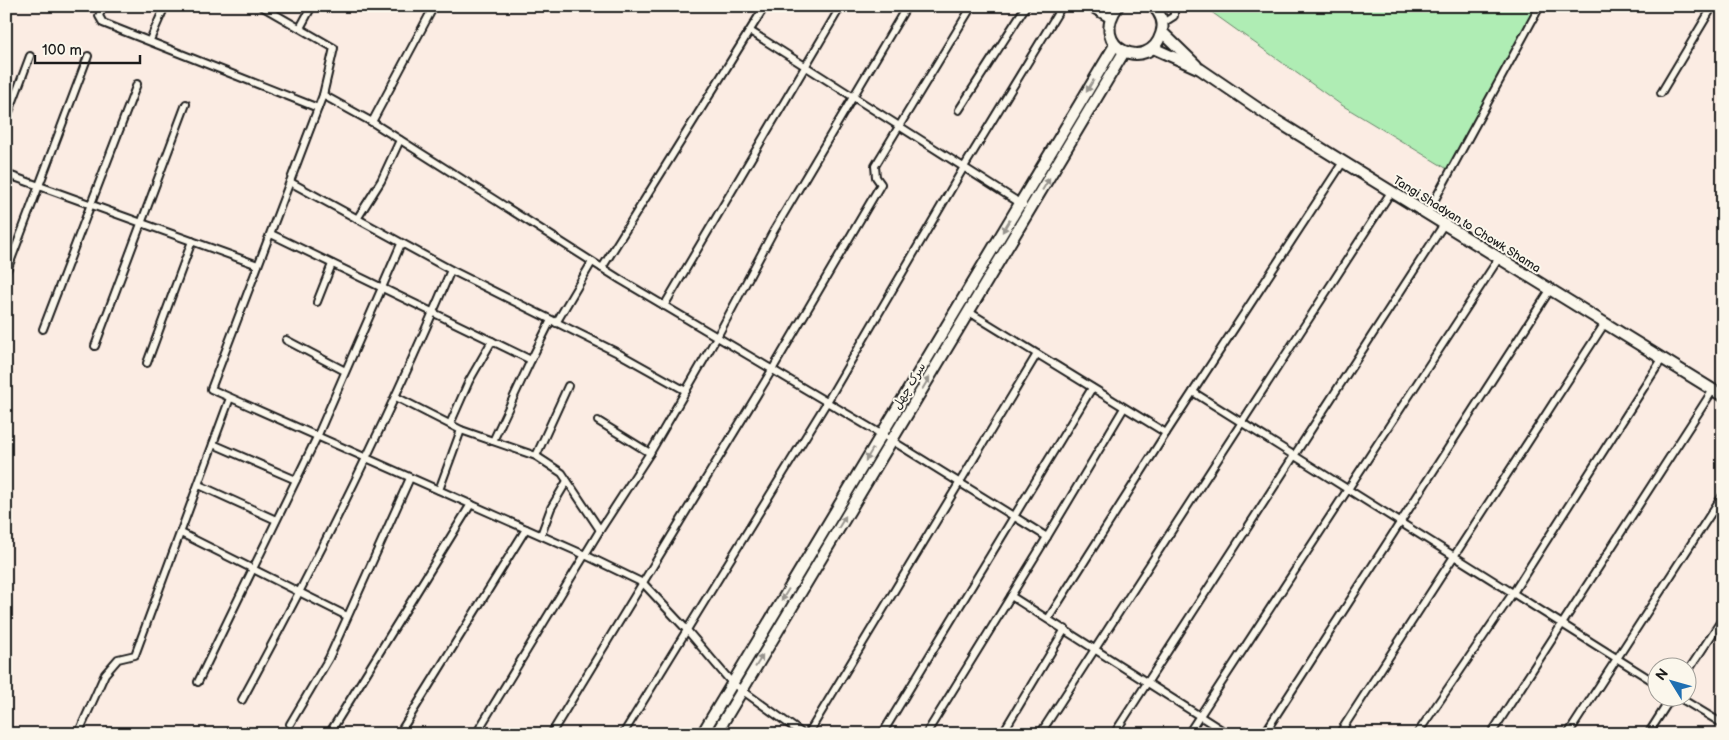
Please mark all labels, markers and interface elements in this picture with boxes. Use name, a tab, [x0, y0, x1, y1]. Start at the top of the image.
scale bar	[35, 32, 140, 64]
text: 100 m	[42, 41, 82, 60]
one-way arrow	[1085, 80, 1094, 93]
street label: Tangi Shadyan to Chowk Shama	[1390, 173, 1544, 276]
one-way arrow	[1042, 176, 1050, 191]
one-way arrow	[1002, 219, 1011, 232]
street label: سرک چهل	[890, 360, 929, 412]
one-way arrow	[921, 376, 930, 389]
one-way arrow	[864, 449, 873, 462]
one-way arrow	[838, 515, 847, 528]
one-way arrow	[781, 588, 790, 601]
one-way arrow	[754, 655, 763, 668]
north arrow	[1646, 658, 1696, 708]
text: N	[1652, 665, 1672, 684]

